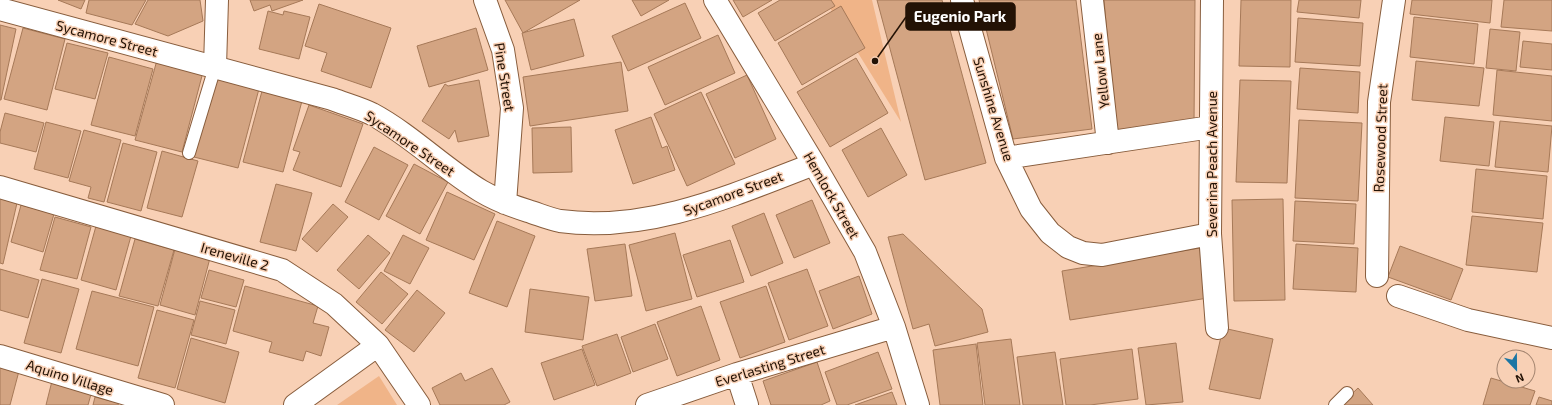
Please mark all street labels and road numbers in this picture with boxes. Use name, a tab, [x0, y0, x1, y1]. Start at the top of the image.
street label: Sycamore Street	[54, 16, 160, 60]
street label: Yellow Lane	[1088, 32, 1112, 110]
street label: Pine Street	[491, 41, 519, 113]
street label: Sunshine Avenue	[970, 55, 1018, 163]
street label: Rosewood Street	[1370, 83, 1390, 193]
street label: Severina Peach Avenue	[1203, 91, 1220, 237]
street label: Sycamore Street	[362, 107, 458, 179]
street label: Hemlock Street	[800, 149, 864, 241]
street label: Sycamore Street	[681, 167, 785, 219]
street label: Ireneville 2	[199, 238, 271, 274]
street label: Everlasting Street	[713, 340, 827, 390]
street label: Aquino Village	[24, 356, 116, 398]

